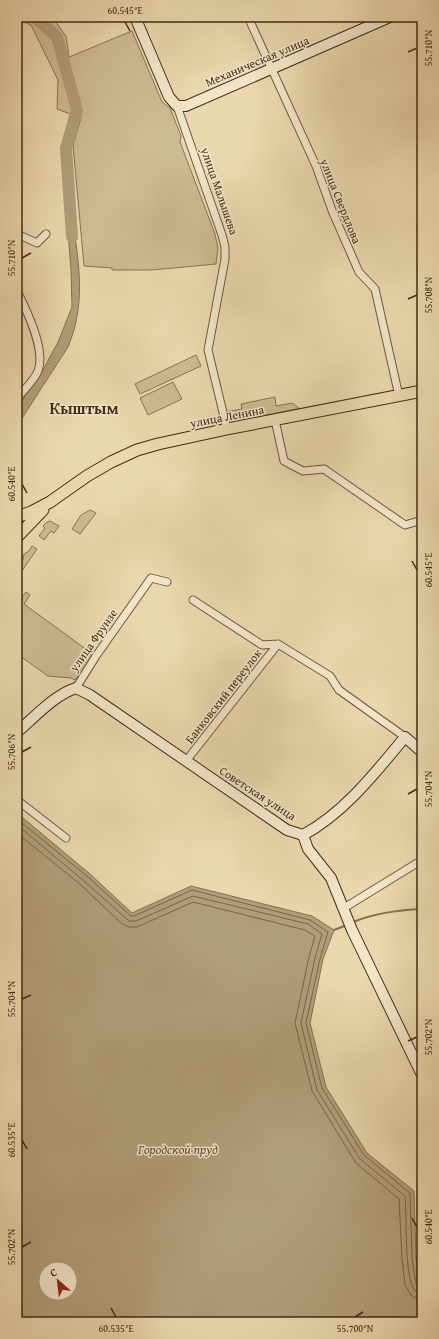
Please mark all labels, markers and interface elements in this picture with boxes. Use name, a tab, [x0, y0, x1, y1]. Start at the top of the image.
text: 60.545°E	[107, 3, 143, 18]
text: 55.710°N	[421, 29, 436, 66]
street label: Механическая улица	[202, 31, 312, 91]
street label: улица Малышева	[197, 144, 243, 237]
street label: улица Свердлова	[316, 155, 366, 246]
text: 55.710°N	[4, 239, 19, 276]
text: 55.708°N	[421, 276, 436, 313]
district label: Кыштым	[49, 396, 119, 420]
street label: улица Ленина	[188, 400, 266, 432]
text: 60.540°E	[4, 466, 19, 502]
text: 60.545°E	[421, 552, 436, 588]
street label: улица Фрунзе	[64, 605, 121, 676]
street label: Банковский переулок	[181, 645, 266, 747]
text: 55.706°N	[4, 733, 19, 770]
street label: Советская улица	[216, 762, 300, 824]
text: 55.704°N	[421, 770, 436, 807]
text: 55.704°N	[4, 980, 19, 1017]
text: 55.702°N	[421, 1018, 436, 1055]
text: 60.535°E	[4, 1122, 19, 1158]
water label: Городской пруд	[137, 1140, 218, 1159]
text: 60.540°E	[421, 1209, 436, 1245]
text: 55.702°N	[4, 1228, 19, 1265]
north arrow	[38, 1261, 78, 1301]
text: С	[47, 1264, 60, 1281]
text: 60.535°E	[98, 1321, 134, 1336]
text: 55.700°N	[337, 1321, 374, 1336]

